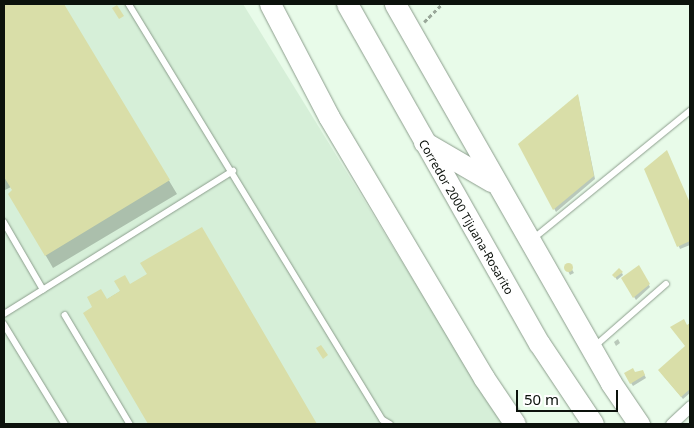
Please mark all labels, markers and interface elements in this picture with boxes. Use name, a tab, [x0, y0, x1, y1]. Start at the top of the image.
street label: Corredor 2000 Tijuana-Rosarito	[416, 137, 516, 297]
scale bar	[519, 380, 622, 412]
text: 50 m	[524, 389, 559, 409]

